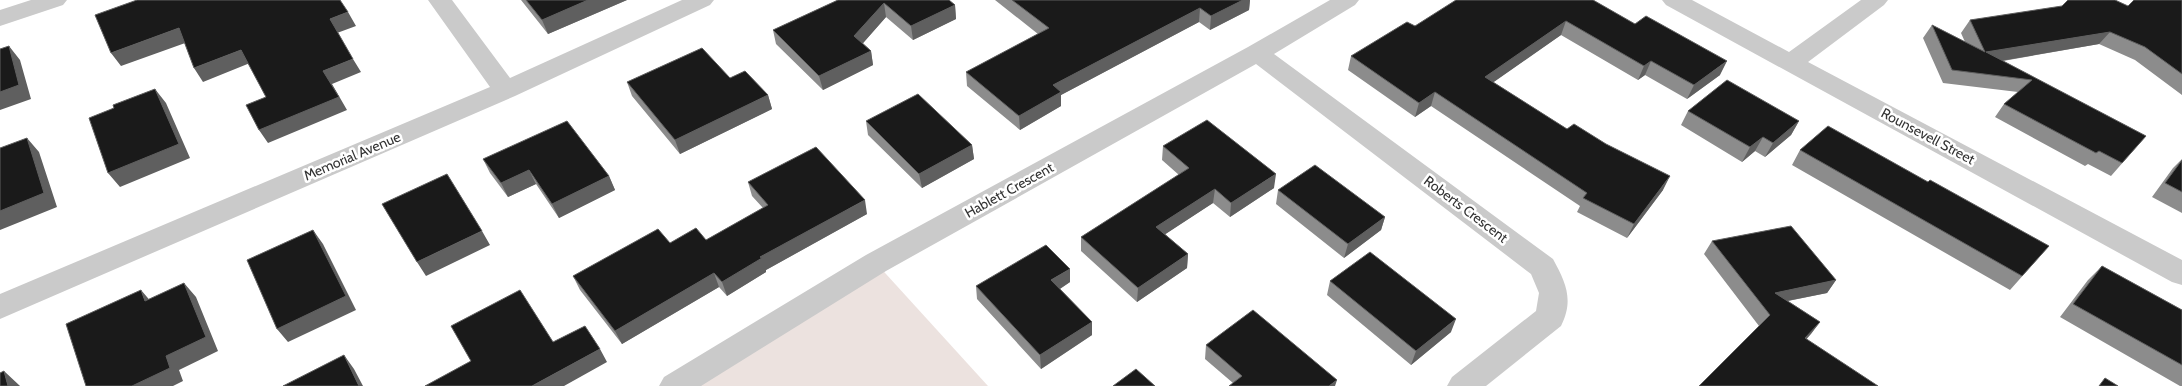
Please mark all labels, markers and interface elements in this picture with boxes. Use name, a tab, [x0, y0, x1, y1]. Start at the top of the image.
street label: Rounsevell Street	[1878, 104, 1978, 168]
street label: Memorial Avenue	[301, 128, 403, 184]
street label: Hablett Crescent	[961, 158, 1057, 222]
street label: Roberts Crescent	[1420, 172, 1512, 247]

